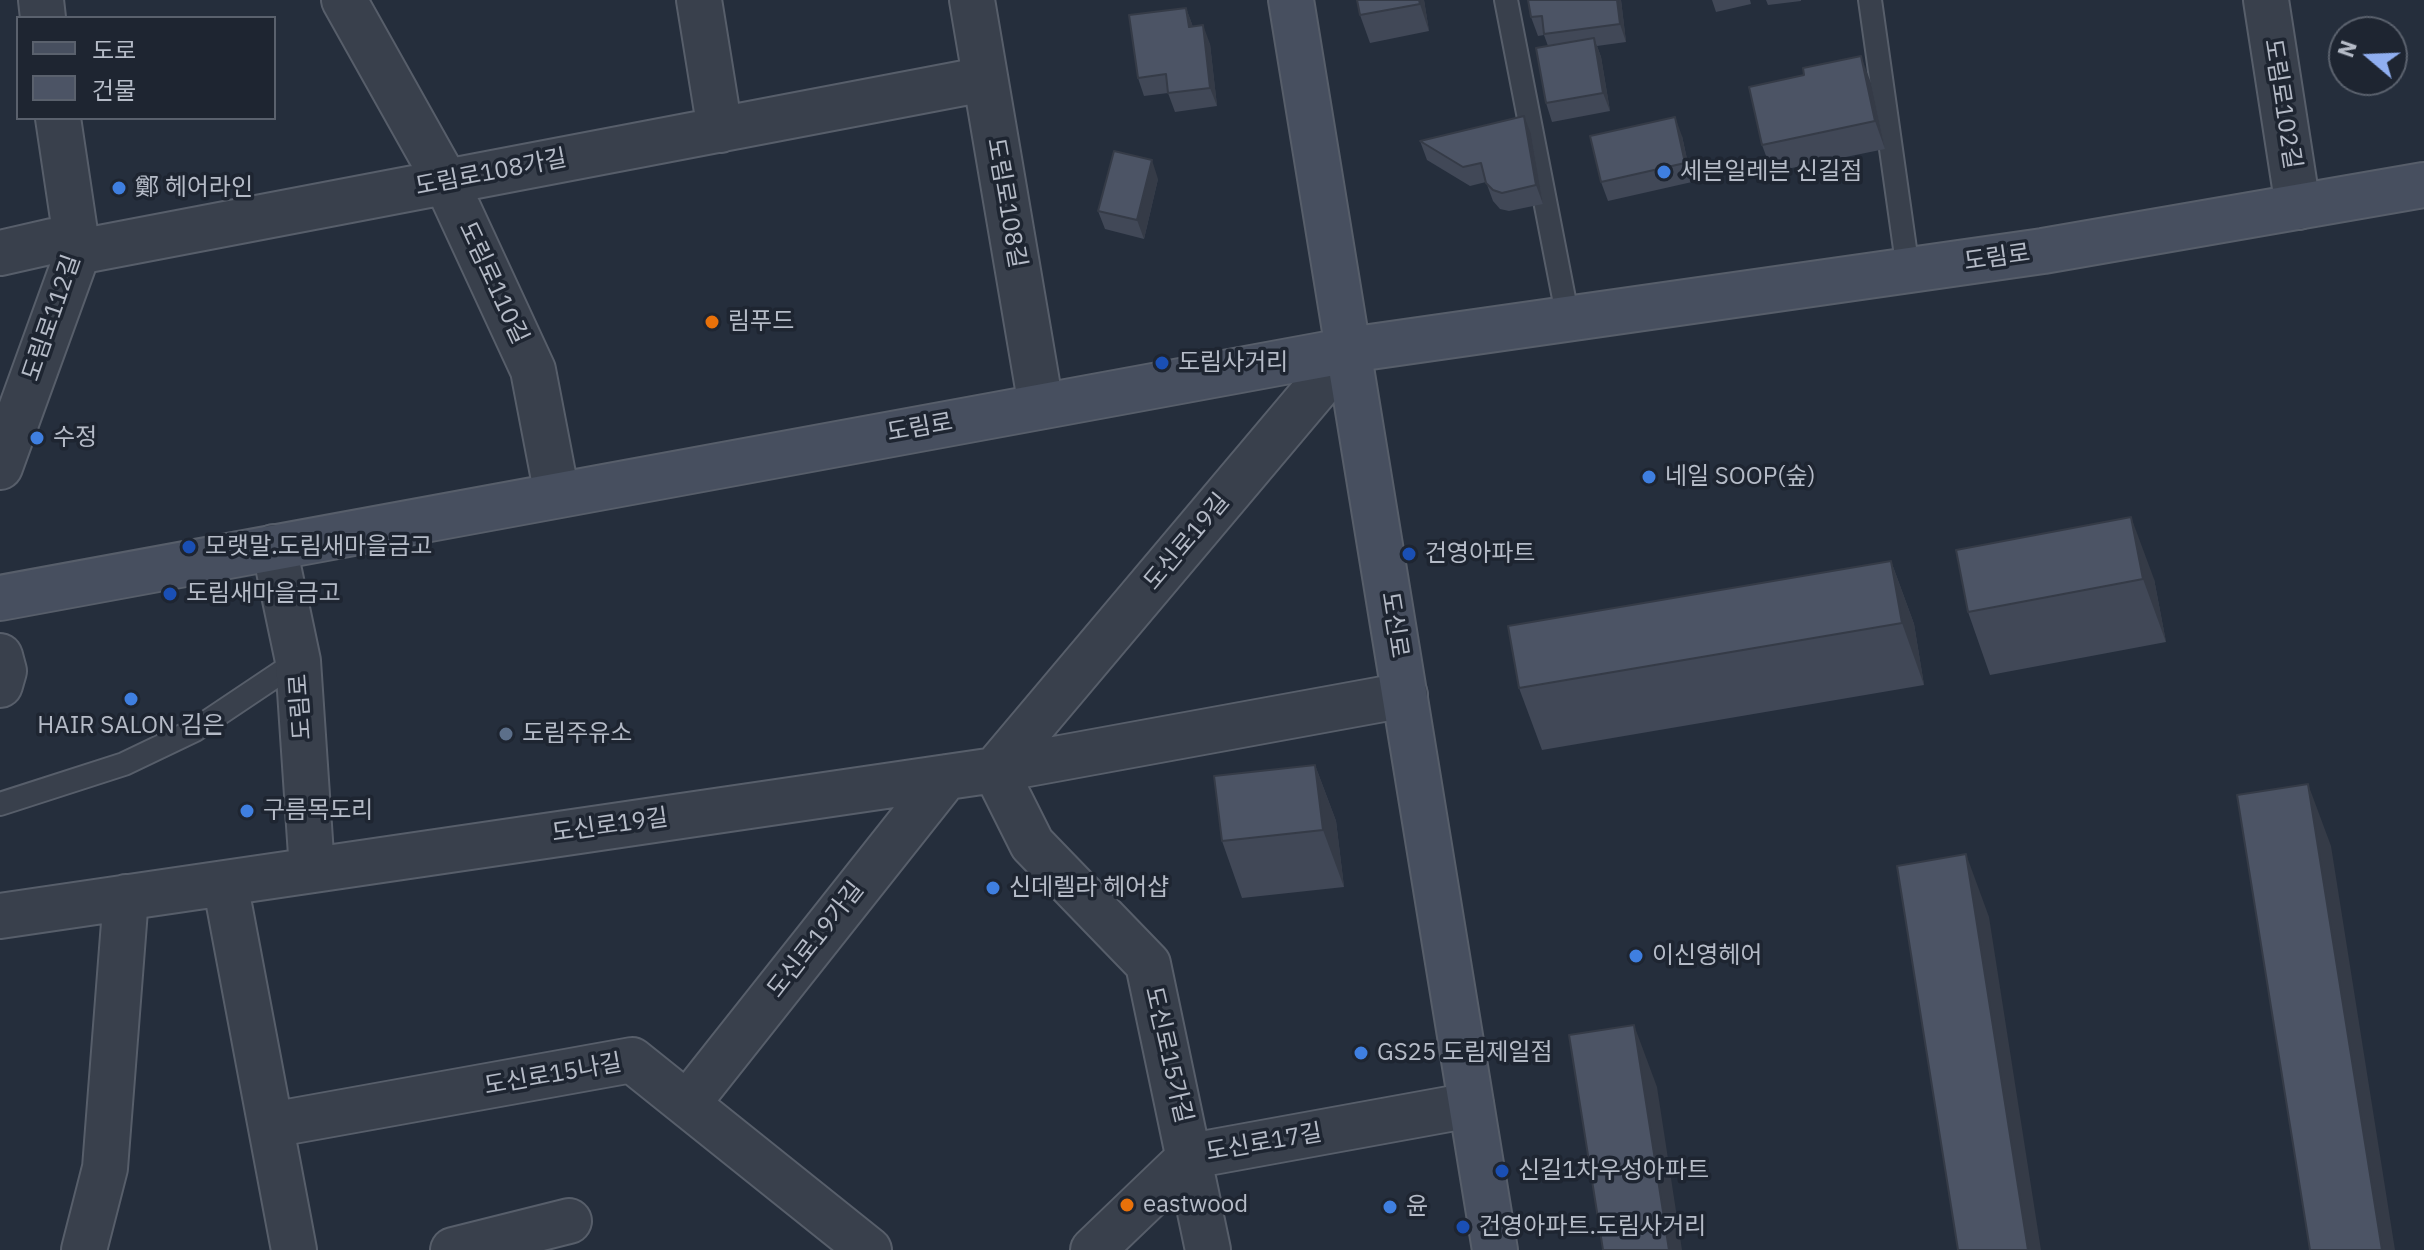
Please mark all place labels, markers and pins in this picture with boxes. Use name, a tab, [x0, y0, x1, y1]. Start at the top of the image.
place label: 세븐일레븐 신길점	[1680, 158, 1862, 186]
marker: 세븐일레븐 신길점	[1655, 163, 1673, 181]
place label: 鄭 헤어라인	[135, 174, 253, 202]
marker: 鄭 헤어라인	[110, 179, 128, 197]
place label: 림푸드	[728, 308, 794, 336]
marker: 림푸드	[703, 313, 721, 331]
place label: 도림사거리	[1178, 349, 1288, 377]
marker: 도림사거리	[1153, 354, 1171, 372]
place label: 수정	[53, 424, 97, 452]
marker: 수정	[28, 429, 46, 447]
place label: 네일 SOOP(숲)	[1665, 463, 1815, 491]
marker: 네일 SOOP(숲)	[1640, 468, 1658, 486]
place label: 모랫말.도림새마을금고	[205, 533, 432, 561]
marker: 모랫말.도림새마을금고	[180, 538, 198, 556]
place label: 건영아파트	[1425, 540, 1535, 568]
marker: 건영아파트	[1400, 545, 1418, 563]
place label: 도림새마을금고	[186, 580, 341, 608]
marker: 도림새마을금고	[161, 585, 179, 603]
marker: HAIR SALON 김은	[122, 690, 140, 708]
place label: HAIR SALON 김은	[37, 712, 225, 740]
place label: 도림주유소	[522, 720, 632, 748]
marker: 도림주유소	[497, 725, 515, 743]
place label: 구름목도리	[263, 797, 373, 825]
marker: 구름목도리	[238, 802, 256, 820]
place label: 신데렐라 헤어샵	[1009, 874, 1169, 902]
marker: 신데렐라 헤어샵	[984, 879, 1002, 897]
place label: 이신영헤어	[1652, 942, 1762, 970]
marker: 이신영헤어	[1627, 947, 1645, 965]
place label: GS25 도림제일점	[1377, 1039, 1552, 1067]
marker: GS25 도림제일점	[1352, 1044, 1370, 1062]
place label: 신길1차우성아파트	[1518, 1157, 1709, 1185]
marker: 신길1차우성아파트	[1493, 1162, 1511, 1180]
place label: eastwood	[1143, 1191, 1248, 1219]
place label: 윤	[1406, 1193, 1428, 1221]
marker: eastwood	[1118, 1196, 1136, 1214]
marker: 윤	[1381, 1198, 1399, 1216]
place label: 건영아파트.도림사거리	[1479, 1213, 1706, 1241]
marker: 건영아파트.도림사거리	[1454, 1218, 1472, 1236]

